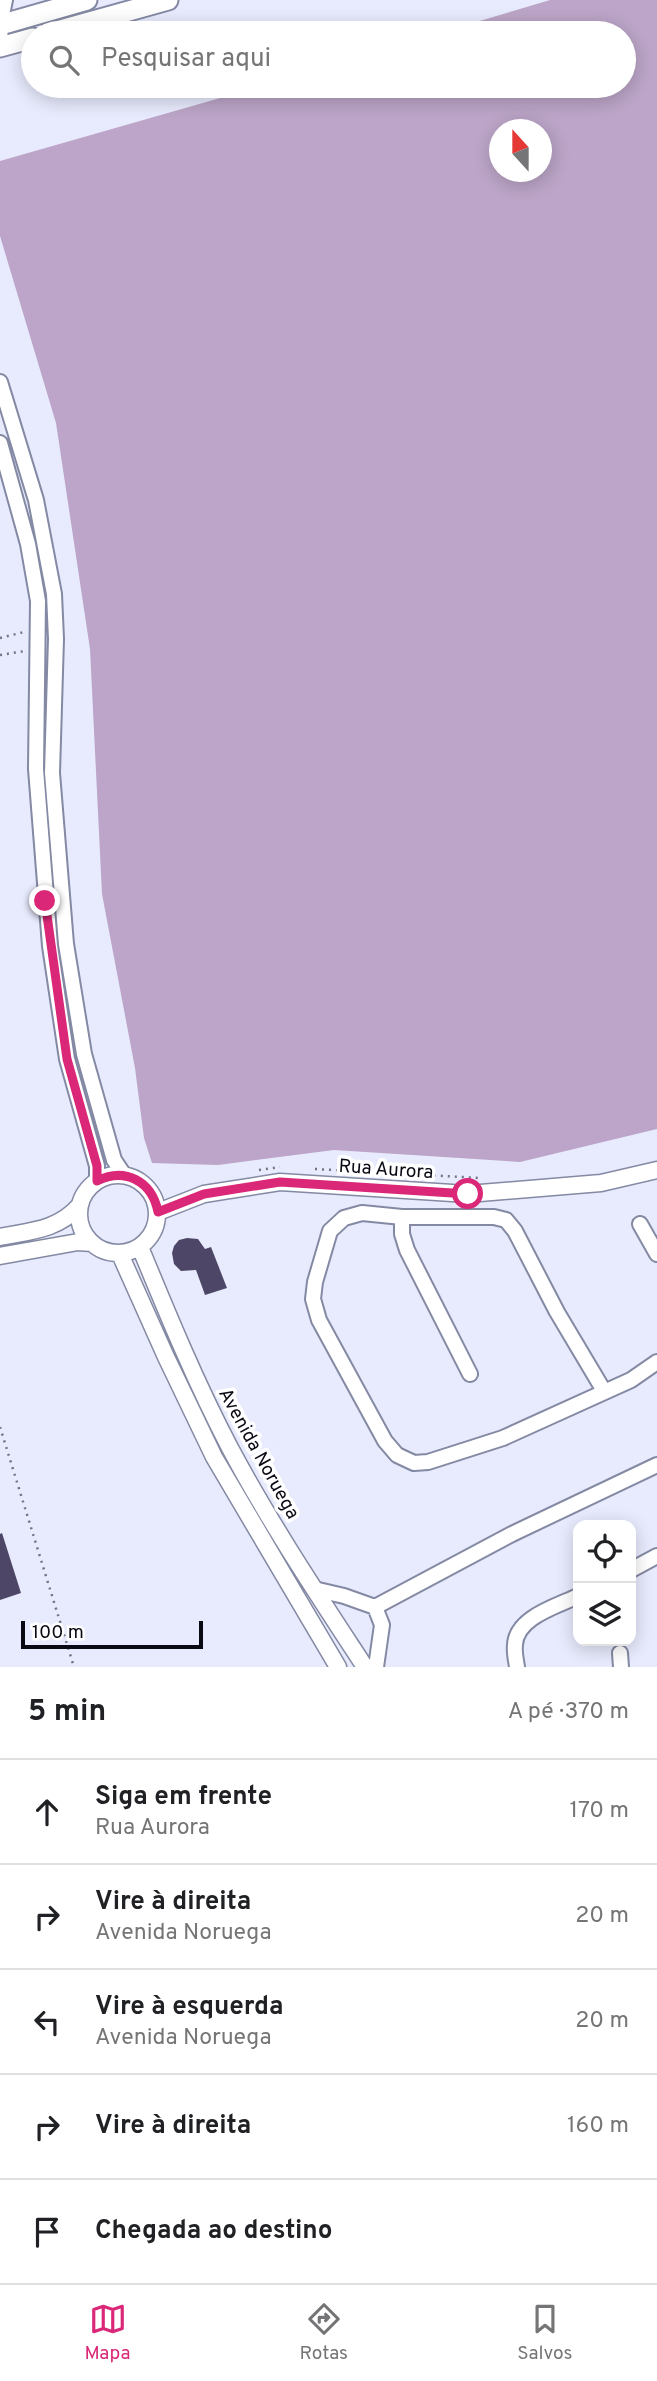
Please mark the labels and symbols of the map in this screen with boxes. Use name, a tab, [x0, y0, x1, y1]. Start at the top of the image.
north arrow	[489, 119, 552, 182]
route end	[29, 885, 60, 916]
street label: Rua Aurora	[338, 1155, 434, 1185]
route start	[452, 1178, 483, 1209]
street label: Avenida Noruega	[212, 1384, 304, 1524]
scale bar	[21, 1618, 203, 1650]

